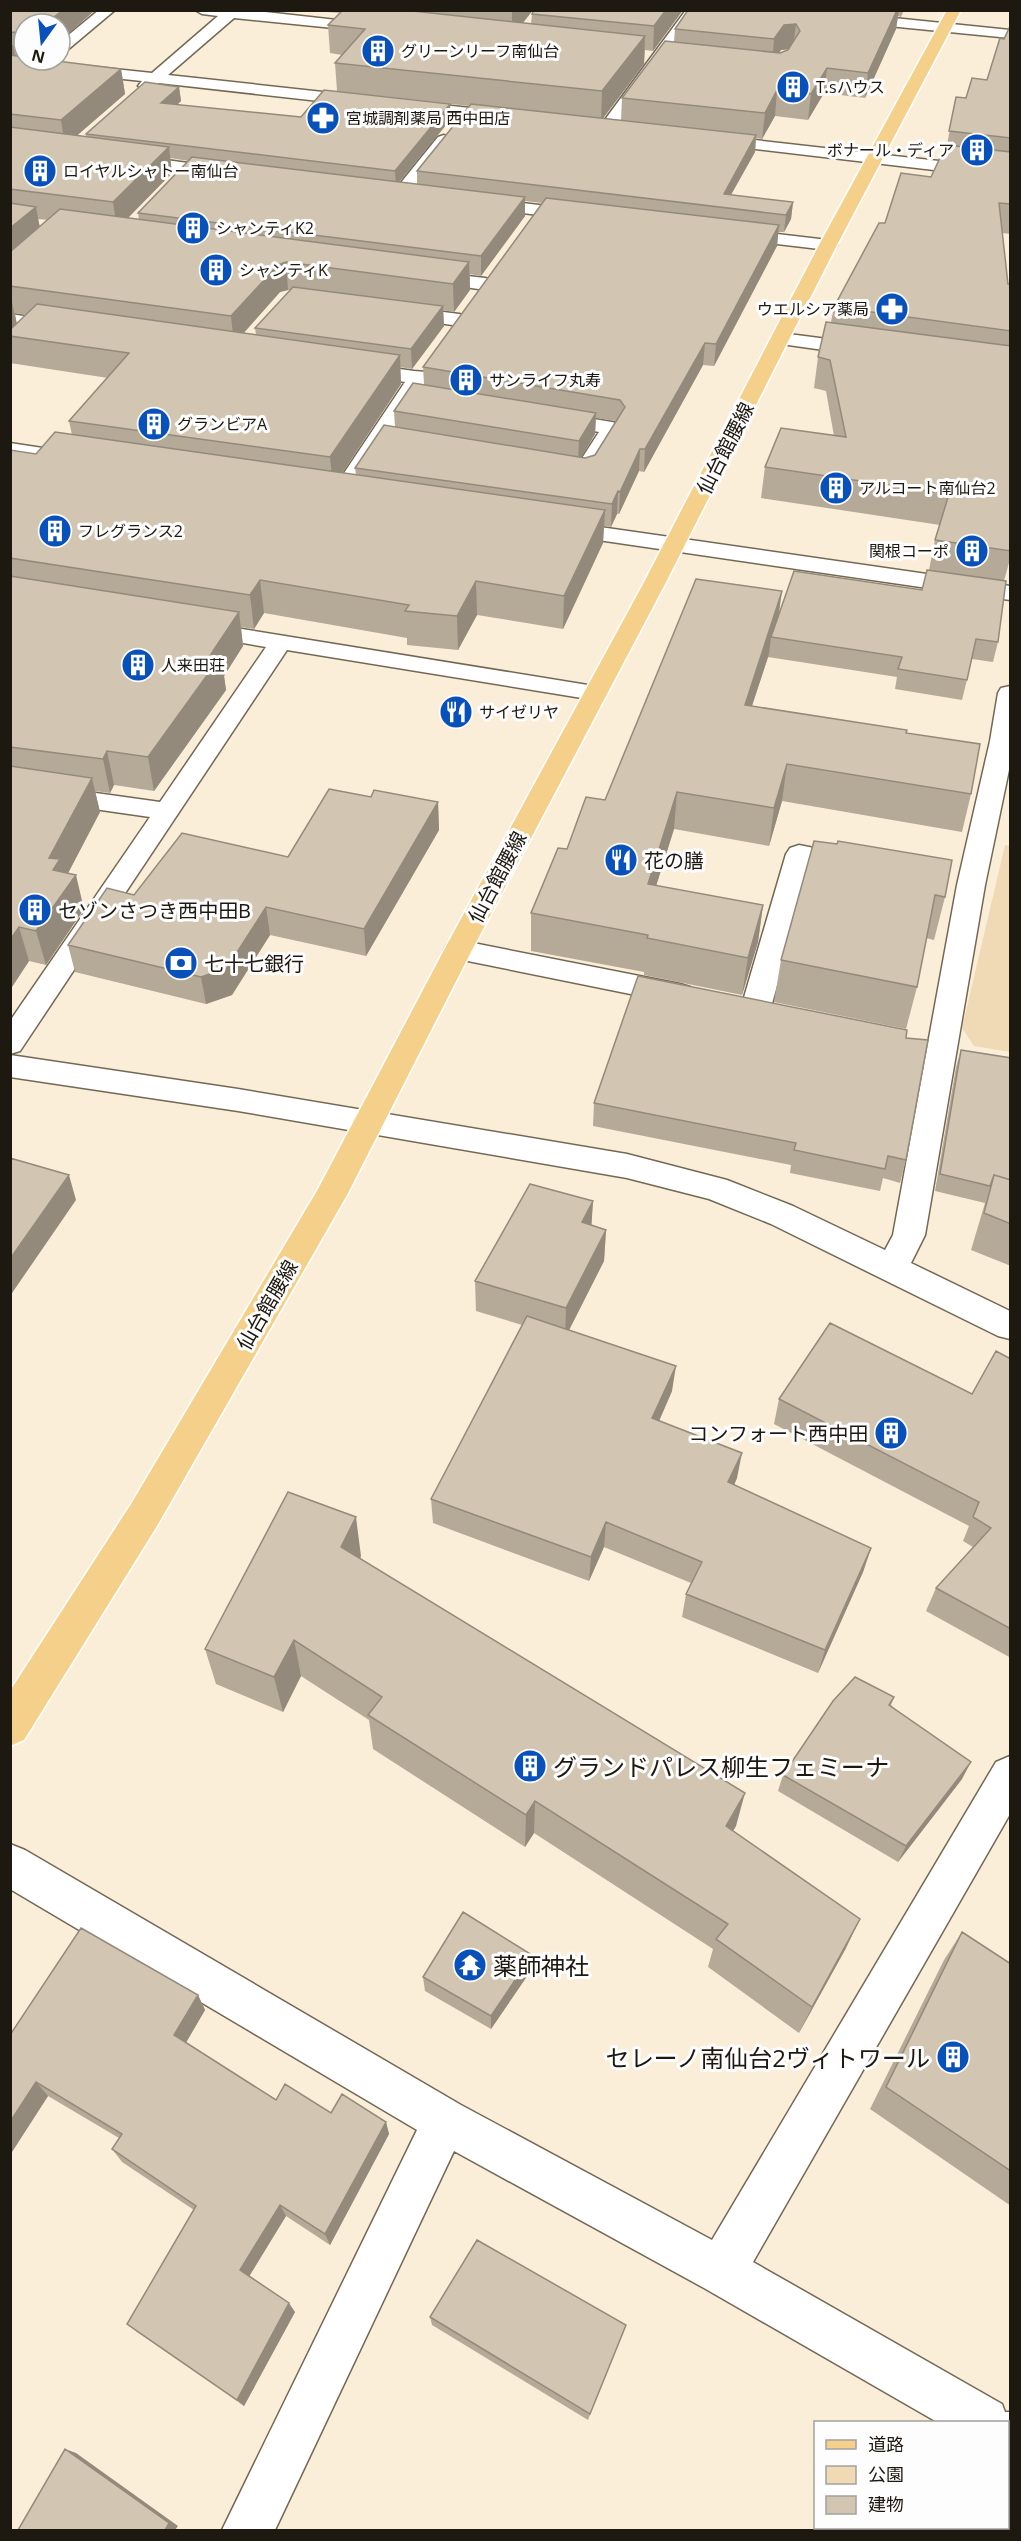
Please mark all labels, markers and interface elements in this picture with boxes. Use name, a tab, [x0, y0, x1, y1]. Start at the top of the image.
north arrow	[12, 12, 72, 72]
building icon: グリーンリーフ南仙台	[360, 33, 396, 69]
place label: グリーンリーフ南仙台	[401, 40, 559, 62]
text: N	[29, 44, 47, 69]
building icon: T.sハウス	[775, 69, 811, 105]
place label: T.sハウス	[816, 76, 885, 98]
pharmacy icon: 宮城調剤薬局 西中田店	[305, 100, 341, 136]
place label: 宮城調剤薬局 西中田店	[346, 107, 510, 129]
building icon: ボナール・ディア	[959, 132, 995, 168]
place label: ボナール・ディア	[827, 139, 954, 161]
building icon: ロイヤルシャトー南仙台	[22, 153, 58, 189]
place label: ロイヤルシャトー南仙台	[63, 160, 239, 182]
building icon: シャンティK2	[175, 210, 211, 246]
place label: シャンティK2	[216, 217, 314, 239]
building icon: シャンティK	[198, 252, 234, 288]
place label: シャンティK	[239, 259, 328, 281]
pharmacy icon: ウエルシア薬局	[874, 291, 910, 327]
place label: ウエルシア薬局	[757, 298, 869, 320]
building icon: サンライフ丸寿	[448, 362, 484, 398]
place label: サンライフ丸寿	[489, 369, 601, 391]
street label: 仙台館腰線	[690, 397, 760, 499]
building icon: グランビアA	[136, 406, 172, 442]
place label: グランビアA	[177, 413, 268, 435]
building icon: アルコート南仙台2	[818, 470, 854, 506]
place label: アルコート南仙台2	[859, 477, 996, 499]
building icon: フレグランス2	[37, 513, 73, 549]
place label: フレグランス2	[78, 520, 183, 542]
building icon: 関根コーポ	[954, 533, 990, 569]
place label: 関根コーポ	[869, 540, 949, 562]
building icon: 人来田荘	[120, 647, 156, 683]
place label: 人来田荘	[161, 654, 225, 676]
restaurant icon: サイゼリヤ	[438, 694, 474, 730]
place label: サイゼリヤ	[479, 701, 559, 723]
street label: 仙台館腰線	[462, 827, 532, 927]
restaurant icon: 花の膳	[603, 842, 639, 878]
place label: 花の膳	[644, 847, 704, 874]
building icon: セゾンさつき西中田B	[17, 892, 53, 928]
place label: セゾンさつき西中田B	[58, 897, 251, 924]
bank icon: 七十七銀行	[163, 945, 199, 981]
place label: 七十七銀行	[204, 950, 304, 977]
street label: 仙台館腰線	[230, 1255, 304, 1355]
building icon: コンフォート西中田	[873, 1415, 909, 1451]
place label: コンフォート西中田	[689, 1420, 868, 1447]
building icon: グランドパレス柳生フェミーナ	[512, 1748, 548, 1784]
place label: グランドパレス柳生フェミーナ	[553, 1750, 889, 1783]
temple icon: 薬師神社	[452, 1947, 488, 1983]
place label: 薬師神社	[493, 1949, 589, 1982]
building icon: セレーノ南仙台2ヴィトワール	[935, 2039, 971, 2075]
place label: セレーノ南仙台2ヴィトワール	[606, 2041, 930, 2074]
legend	[814, 2421, 1009, 2529]
text: 道路	[868, 2432, 904, 2456]
text: 公園	[868, 2462, 904, 2486]
text: 建物	[868, 2492, 904, 2516]

